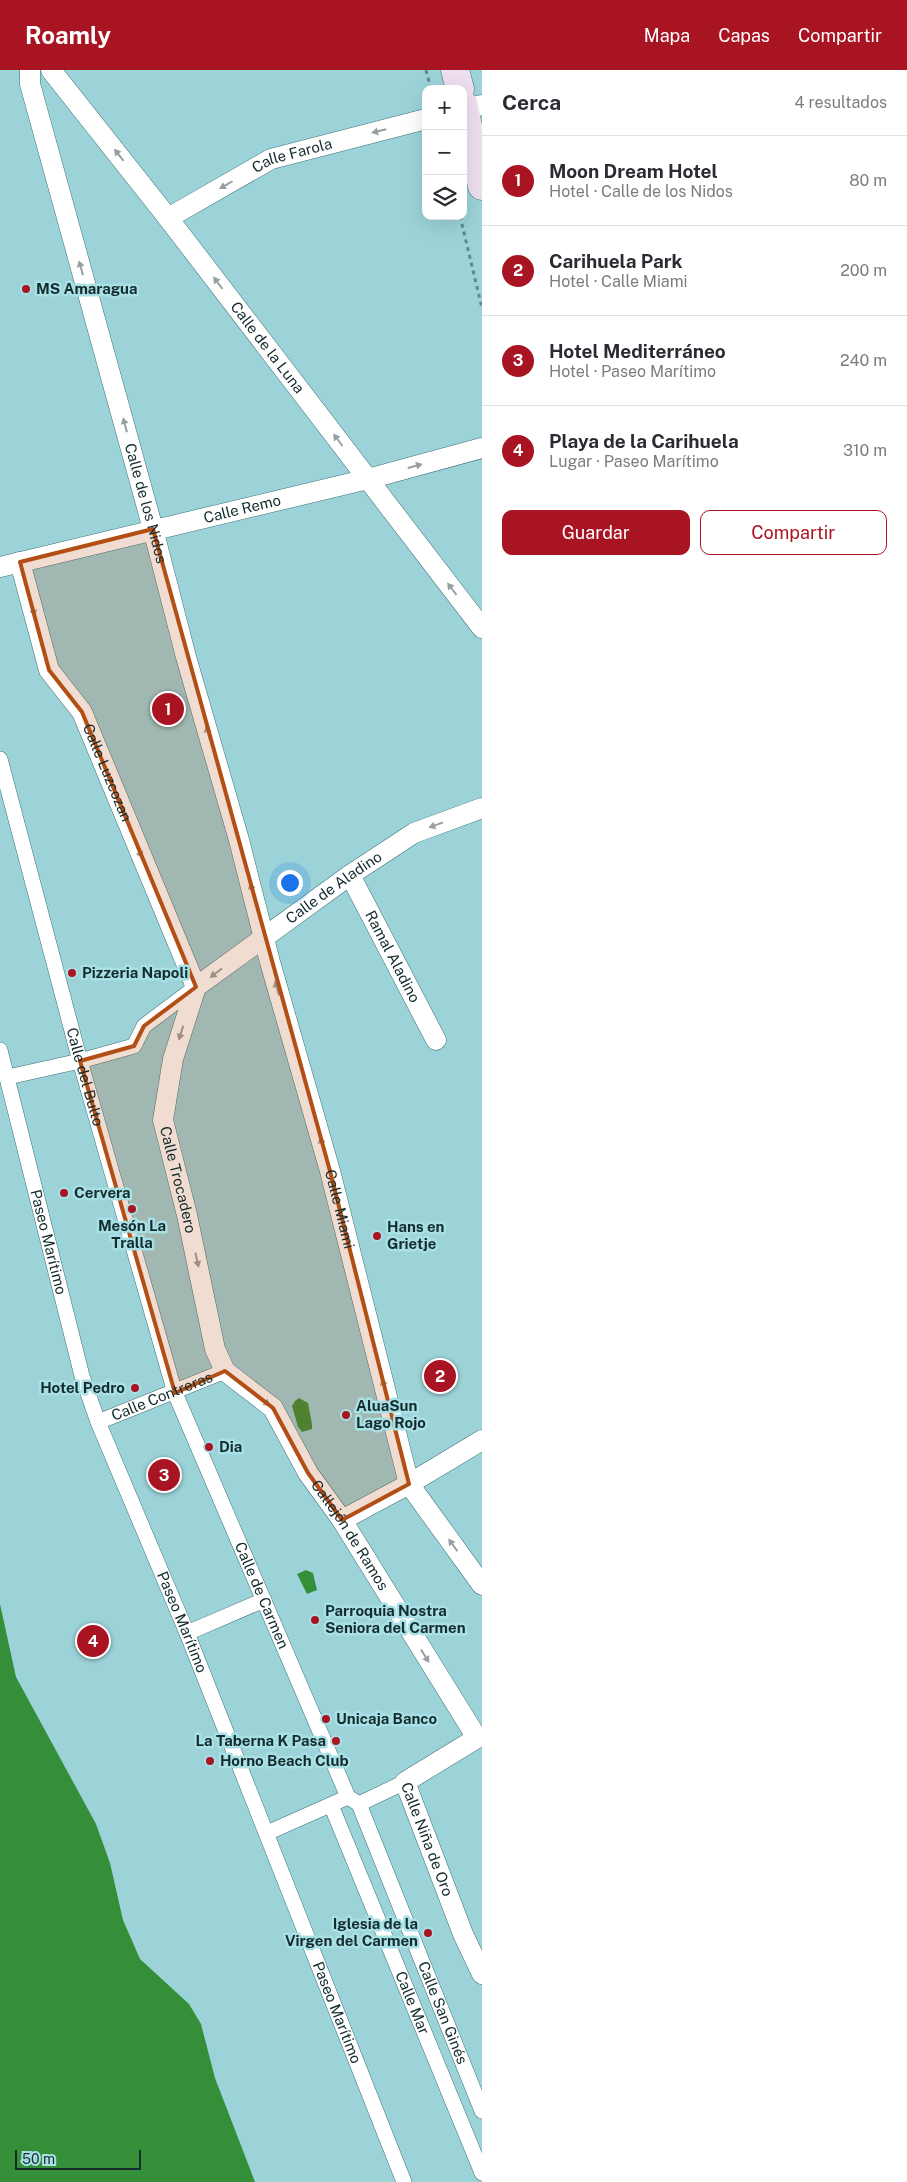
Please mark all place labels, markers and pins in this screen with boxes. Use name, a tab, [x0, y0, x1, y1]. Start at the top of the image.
place label: MS Amaragua	[36, 280, 138, 297]
marker: MS Amaragua	[20, 283, 32, 295]
pin: 1	[152, 690, 184, 728]
place label: Pizzeria Napoli	[82, 964, 188, 981]
marker: Pizzeria Napoli	[66, 967, 78, 979]
place label: Cervera	[74, 1184, 131, 1201]
marker: Cervera	[58, 1187, 70, 1199]
marker: Mesón La Tralla	[126, 1203, 138, 1215]
place label: Mesón La Tralla	[98, 1217, 166, 1251]
place label: Hans en Grietje	[387, 1218, 445, 1252]
marker: Hans en Grietje	[371, 1230, 383, 1242]
pin: 2	[424, 1357, 456, 1395]
place label: Hotel Pedro	[40, 1379, 125, 1396]
marker: Hotel Pedro	[129, 1382, 141, 1394]
place label: AluaSun Lago Rojo	[356, 1397, 426, 1431]
marker: AluaSun Lago Rojo	[340, 1409, 352, 1421]
place label: Dia	[219, 1438, 242, 1455]
marker: Dia	[203, 1441, 215, 1453]
pin: 3	[148, 1456, 180, 1494]
place label: Parroquia Nostra Seniora del Carmen	[325, 1602, 466, 1636]
marker: Parroquia Nostra Seniora del Carmen	[309, 1614, 321, 1626]
pin: 4	[77, 1622, 109, 1660]
place label: Unicaja Banco	[336, 1710, 437, 1727]
marker: Unicaja Banco	[320, 1713, 332, 1725]
place label: La Taberna K Pasa	[195, 1732, 326, 1749]
marker: La Taberna K Pasa	[330, 1735, 342, 1747]
place label: Horno Beach Club	[220, 1752, 349, 1769]
marker: Horno Beach Club	[204, 1755, 216, 1767]
place label: Iglesia de la Virgen del Carmen	[285, 1915, 418, 1949]
marker: Iglesia de la Virgen del Carmen	[422, 1927, 434, 1939]

